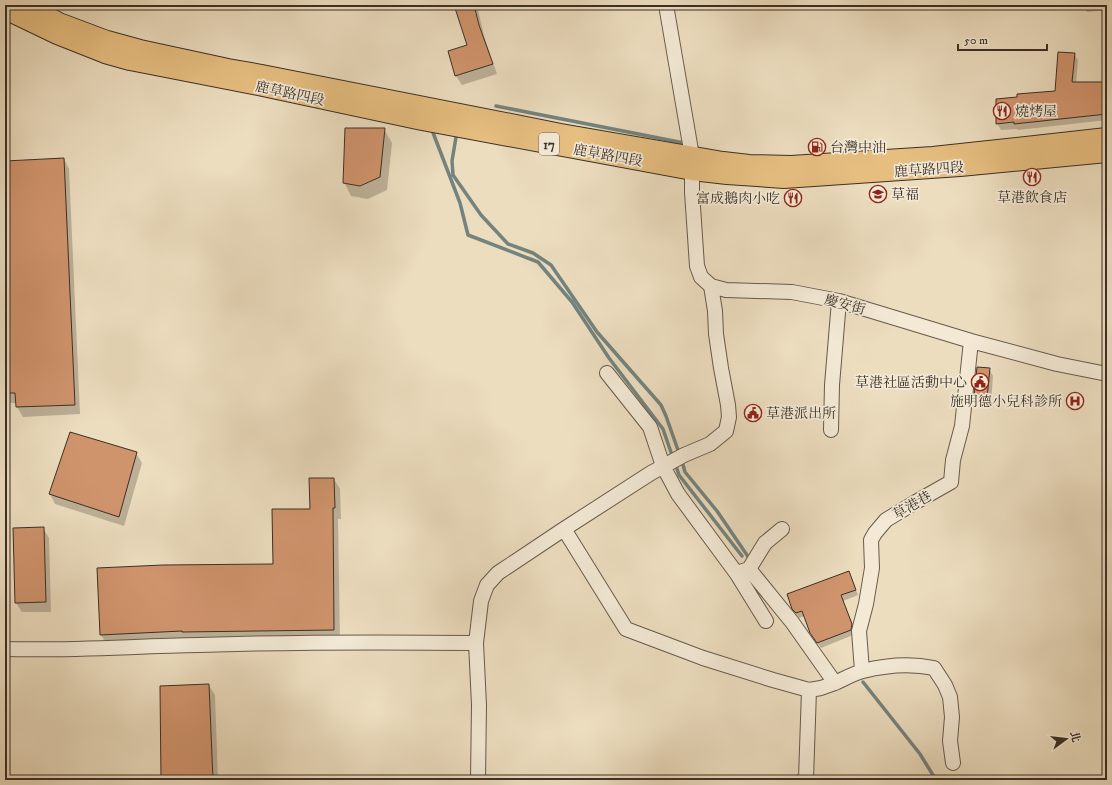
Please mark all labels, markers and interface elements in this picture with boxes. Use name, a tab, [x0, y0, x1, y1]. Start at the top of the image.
scale bar	[958, 26, 1047, 52]
text: 50 m	[964, 33, 988, 48]
street label: 鹿草路四段	[254, 78, 326, 110]
restaurant icon: 燒烤屋	[992, 101, 1012, 121]
place label: 燒烤屋	[1015, 103, 1057, 121]
road number: 17	[539, 133, 559, 155]
fuel station icon: 台灣中油	[807, 137, 827, 157]
place label: 台灣中油	[830, 139, 886, 157]
street label: 鹿草路四段	[572, 141, 644, 171]
street label: 鹿草路四段	[894, 159, 965, 181]
restaurant icon: 草港飲食店	[1022, 167, 1042, 187]
school or university icon: 草福	[868, 184, 888, 204]
place label: 草福	[891, 186, 919, 204]
restaurant icon: 富成鵝肉小吃	[783, 188, 803, 208]
place label: 草港飲食店	[997, 189, 1067, 207]
place label: 富成鵝肉小吃	[696, 190, 780, 208]
street label: 慶安街	[822, 291, 867, 319]
public building icon: 草港社區活動中心	[970, 372, 990, 392]
place label: 草港社區活動中心	[855, 374, 967, 392]
hospital icon: 施明德小兒科診所	[1065, 391, 1085, 411]
place label: 施明德小兒科診所	[950, 393, 1062, 411]
public building icon: 草港派出所	[743, 403, 763, 423]
place label: 草港派出所	[766, 405, 836, 423]
street label: 草港巷	[890, 488, 935, 524]
north arrow	[1046, 719, 1086, 759]
text: 北	[1067, 730, 1083, 744]

